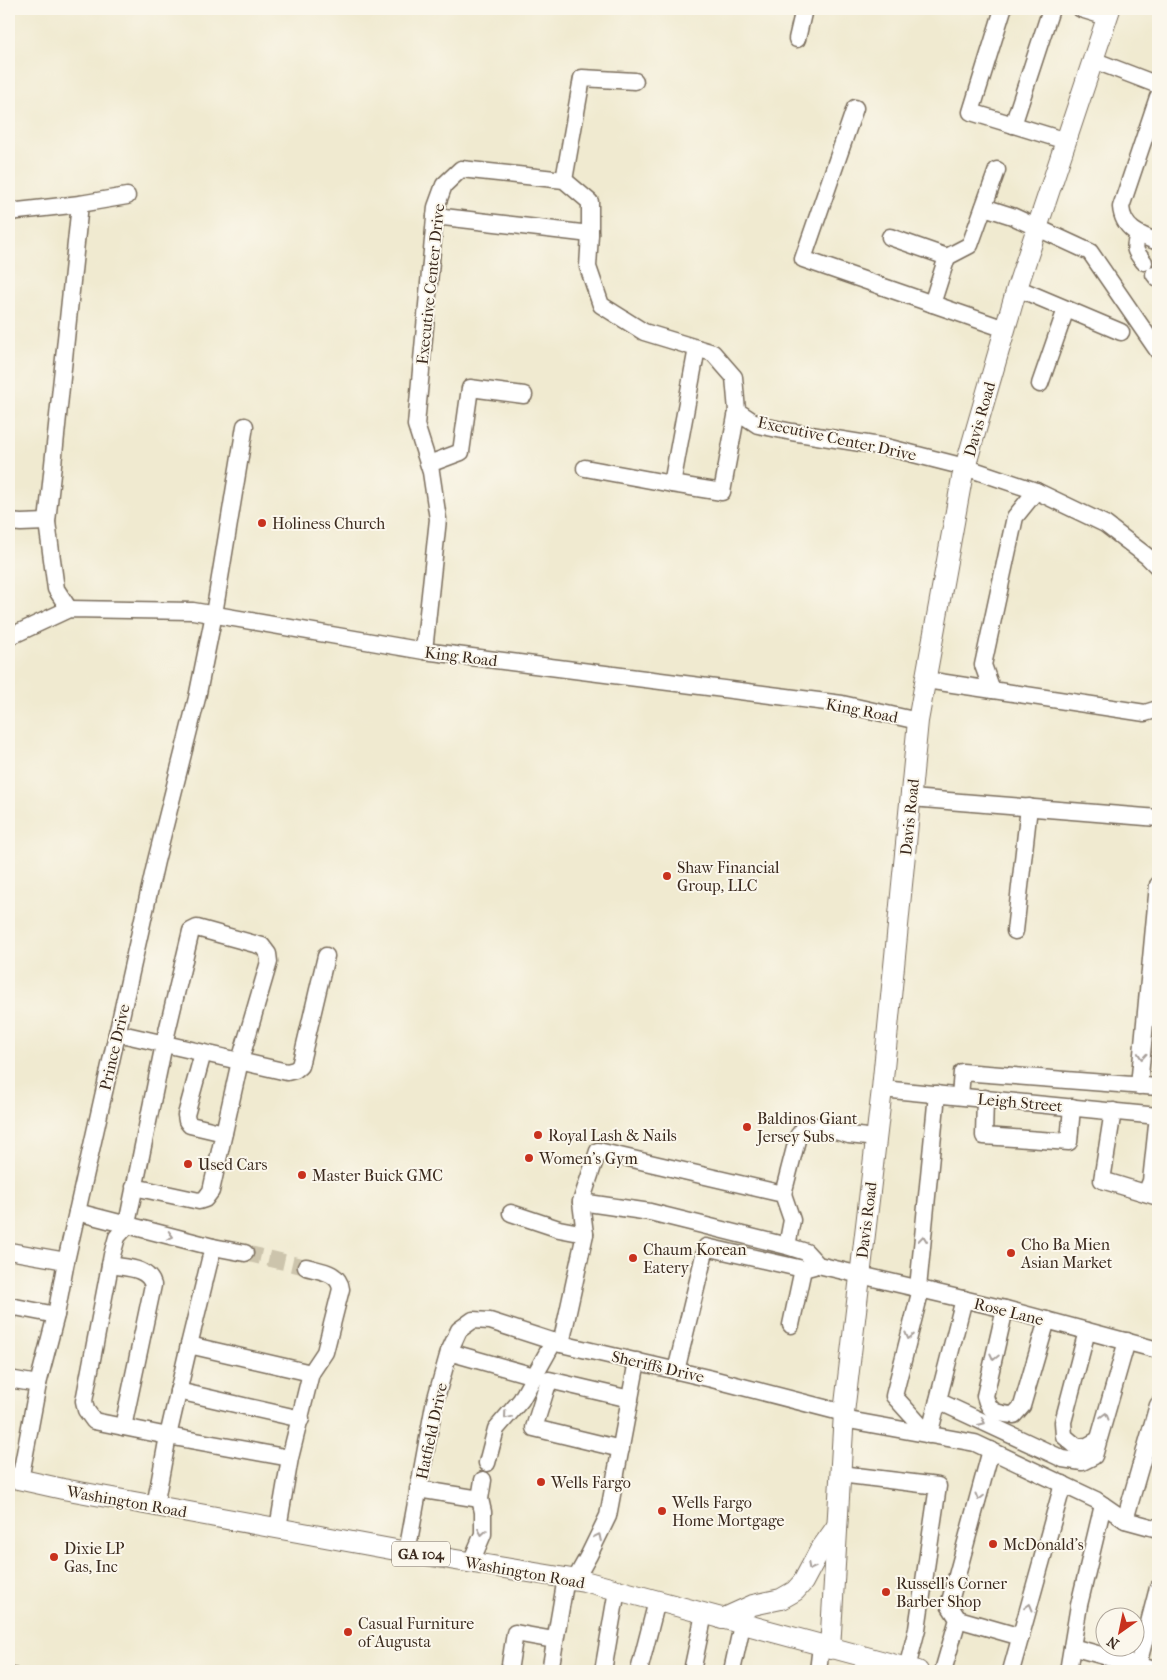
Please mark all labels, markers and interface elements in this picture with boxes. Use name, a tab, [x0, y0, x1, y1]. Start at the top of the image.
street label: Executive Center Drive	[413, 203, 448, 365]
street label: Davis Road	[960, 379, 999, 459]
street label: Executive Center Drive	[756, 412, 918, 465]
place label: Holiness Church	[272, 514, 385, 533]
marker: Holiness Church	[256, 517, 268, 529]
street label: King Road	[423, 643, 499, 670]
street label: King Road	[824, 694, 900, 727]
street label: Davis Road	[896, 777, 923, 856]
place label: Shaw Financial Group, LLC	[677, 858, 780, 895]
marker: Shaw Financial Group, LLC	[661, 870, 673, 882]
street label: Prince Drive	[95, 1002, 134, 1092]
one-way arrow	[1137, 1052, 1148, 1060]
street label: Leigh Street	[977, 1089, 1064, 1116]
place label: Baldinos Giant Jersey Subs	[755, 1109, 858, 1146]
marker: Baldinos Giant Jersey Subs	[741, 1121, 753, 1133]
place label: Royal Lash & Nails	[548, 1126, 677, 1145]
marker: Royal Lash & Nails	[532, 1129, 544, 1141]
place label: Women's Gym	[538, 1149, 638, 1168]
marker: Women's Gym	[523, 1152, 535, 1164]
place label: Used Cars	[198, 1155, 267, 1174]
marker: Used Cars	[182, 1158, 194, 1170]
place label: Master Buick GMC	[312, 1166, 443, 1185]
marker: Master Buick GMC	[296, 1169, 308, 1181]
street label: Davis Road	[852, 1180, 881, 1259]
one-way arrow	[165, 1230, 173, 1240]
one-way arrow	[917, 1235, 928, 1243]
place label: Cho Ba Mien Asian Market	[1020, 1235, 1113, 1272]
place label: Chaum Korean Eatery	[643, 1240, 747, 1277]
marker: Cho Ba Mien Asian Market	[1005, 1247, 1017, 1259]
marker: Chaum Korean Eatery	[627, 1252, 639, 1264]
street label: Rose Lane	[972, 1294, 1046, 1329]
one-way arrow	[904, 1332, 915, 1341]
street label: Sheriffs Drive	[610, 1347, 706, 1386]
one-way arrow	[989, 1352, 1000, 1361]
street label: Hatfield Drive	[412, 1381, 451, 1481]
one-way arrow	[504, 1410, 513, 1419]
one-way arrow	[1100, 1413, 1110, 1421]
one-way arrow	[977, 1415, 986, 1426]
place label: Wells Fargo	[550, 1473, 631, 1492]
marker: Wells Fargo	[535, 1476, 547, 1488]
street label: Washington Road	[64, 1481, 189, 1521]
place label: Wells Fargo Home Mortgage	[671, 1493, 785, 1530]
one-way arrow	[974, 1493, 984, 1501]
marker: Wells Fargo Home Mortgage	[656, 1505, 668, 1517]
one-way arrow	[477, 1527, 487, 1536]
one-way arrow	[592, 1533, 602, 1542]
place label: McDonald's	[1003, 1535, 1084, 1554]
marker: McDonald's	[987, 1538, 999, 1550]
place label: Dixie LP Gas, Inc	[64, 1539, 125, 1576]
road number: GA 104	[392, 1542, 450, 1566]
marker: Dixie LP Gas, Inc	[48, 1551, 60, 1563]
street label: Washington Road	[462, 1552, 587, 1592]
one-way arrow	[807, 1562, 817, 1571]
place label: Russell's Corner Barber Shop	[896, 1574, 1007, 1611]
marker: Russell's Corner Barber Shop	[880, 1586, 892, 1598]
one-way arrow	[1023, 1603, 1034, 1612]
north arrow	[1094, 1608, 1144, 1658]
place label: Casual Furniture of Augusta	[358, 1614, 474, 1651]
marker: Casual Furniture of Augusta	[342, 1626, 354, 1638]
text: N	[1104, 1632, 1122, 1653]

